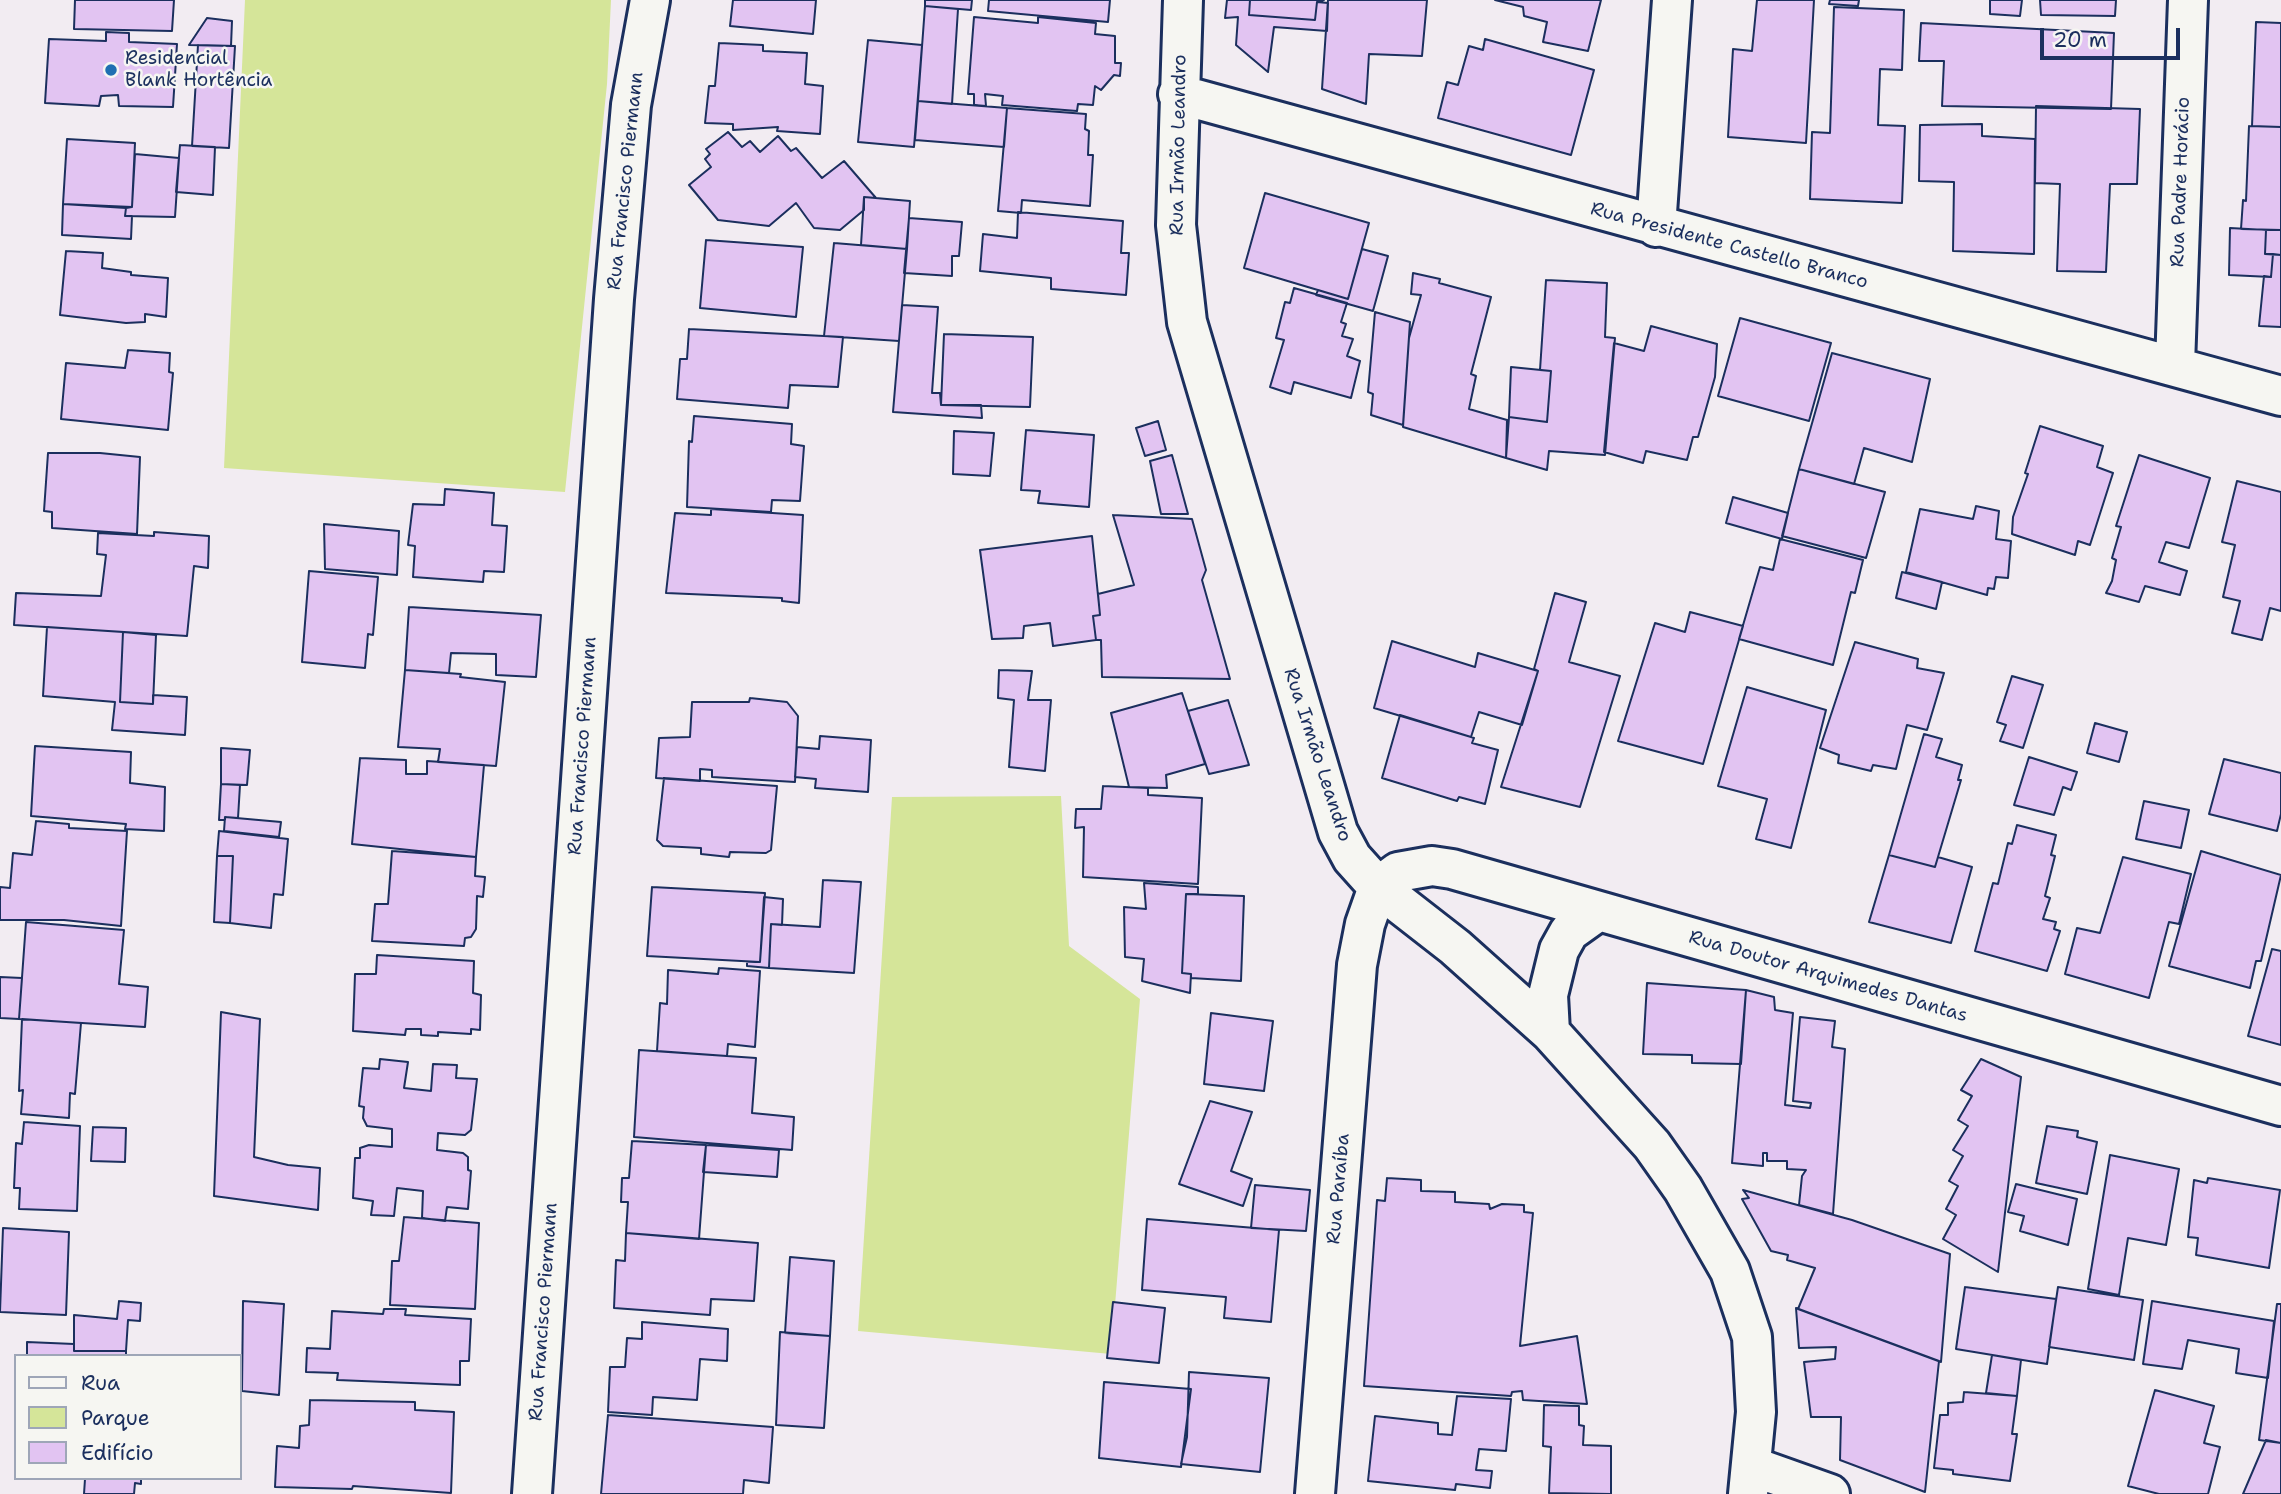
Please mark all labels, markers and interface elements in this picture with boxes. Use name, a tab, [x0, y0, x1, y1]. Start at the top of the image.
scale bar	[2043, 14, 2183, 58]
text: 20 m	[2053, 26, 2107, 54]
place label: Residencial Blank Hortência	[125, 48, 272, 92]
street label: Rua Irmão Leandro	[1166, 54, 1192, 236]
marker: Residencial Blank Hortência	[103, 62, 119, 78]
street label: Rua Francisco Piermann	[603, 71, 649, 291]
street label: Rua Padre Horácio	[2167, 96, 2195, 268]
street label: Rua Presidente Castello Branco	[1588, 198, 1870, 294]
street label: Rua Francisco Piermann	[564, 636, 602, 856]
street label: Rua Irmão Leandro	[1278, 665, 1356, 845]
street label: Rua Doutor Arquimedes Dantas	[1686, 926, 1970, 1028]
street label: Rua Paraíba	[1323, 1133, 1355, 1245]
street label: Rua Francisco Piermann	[525, 1202, 563, 1422]
legend	[14, 1354, 242, 1480]
text: Rua	[81, 1369, 120, 1397]
text: Parque	[81, 1404, 150, 1432]
text: Edifício	[81, 1439, 153, 1467]

